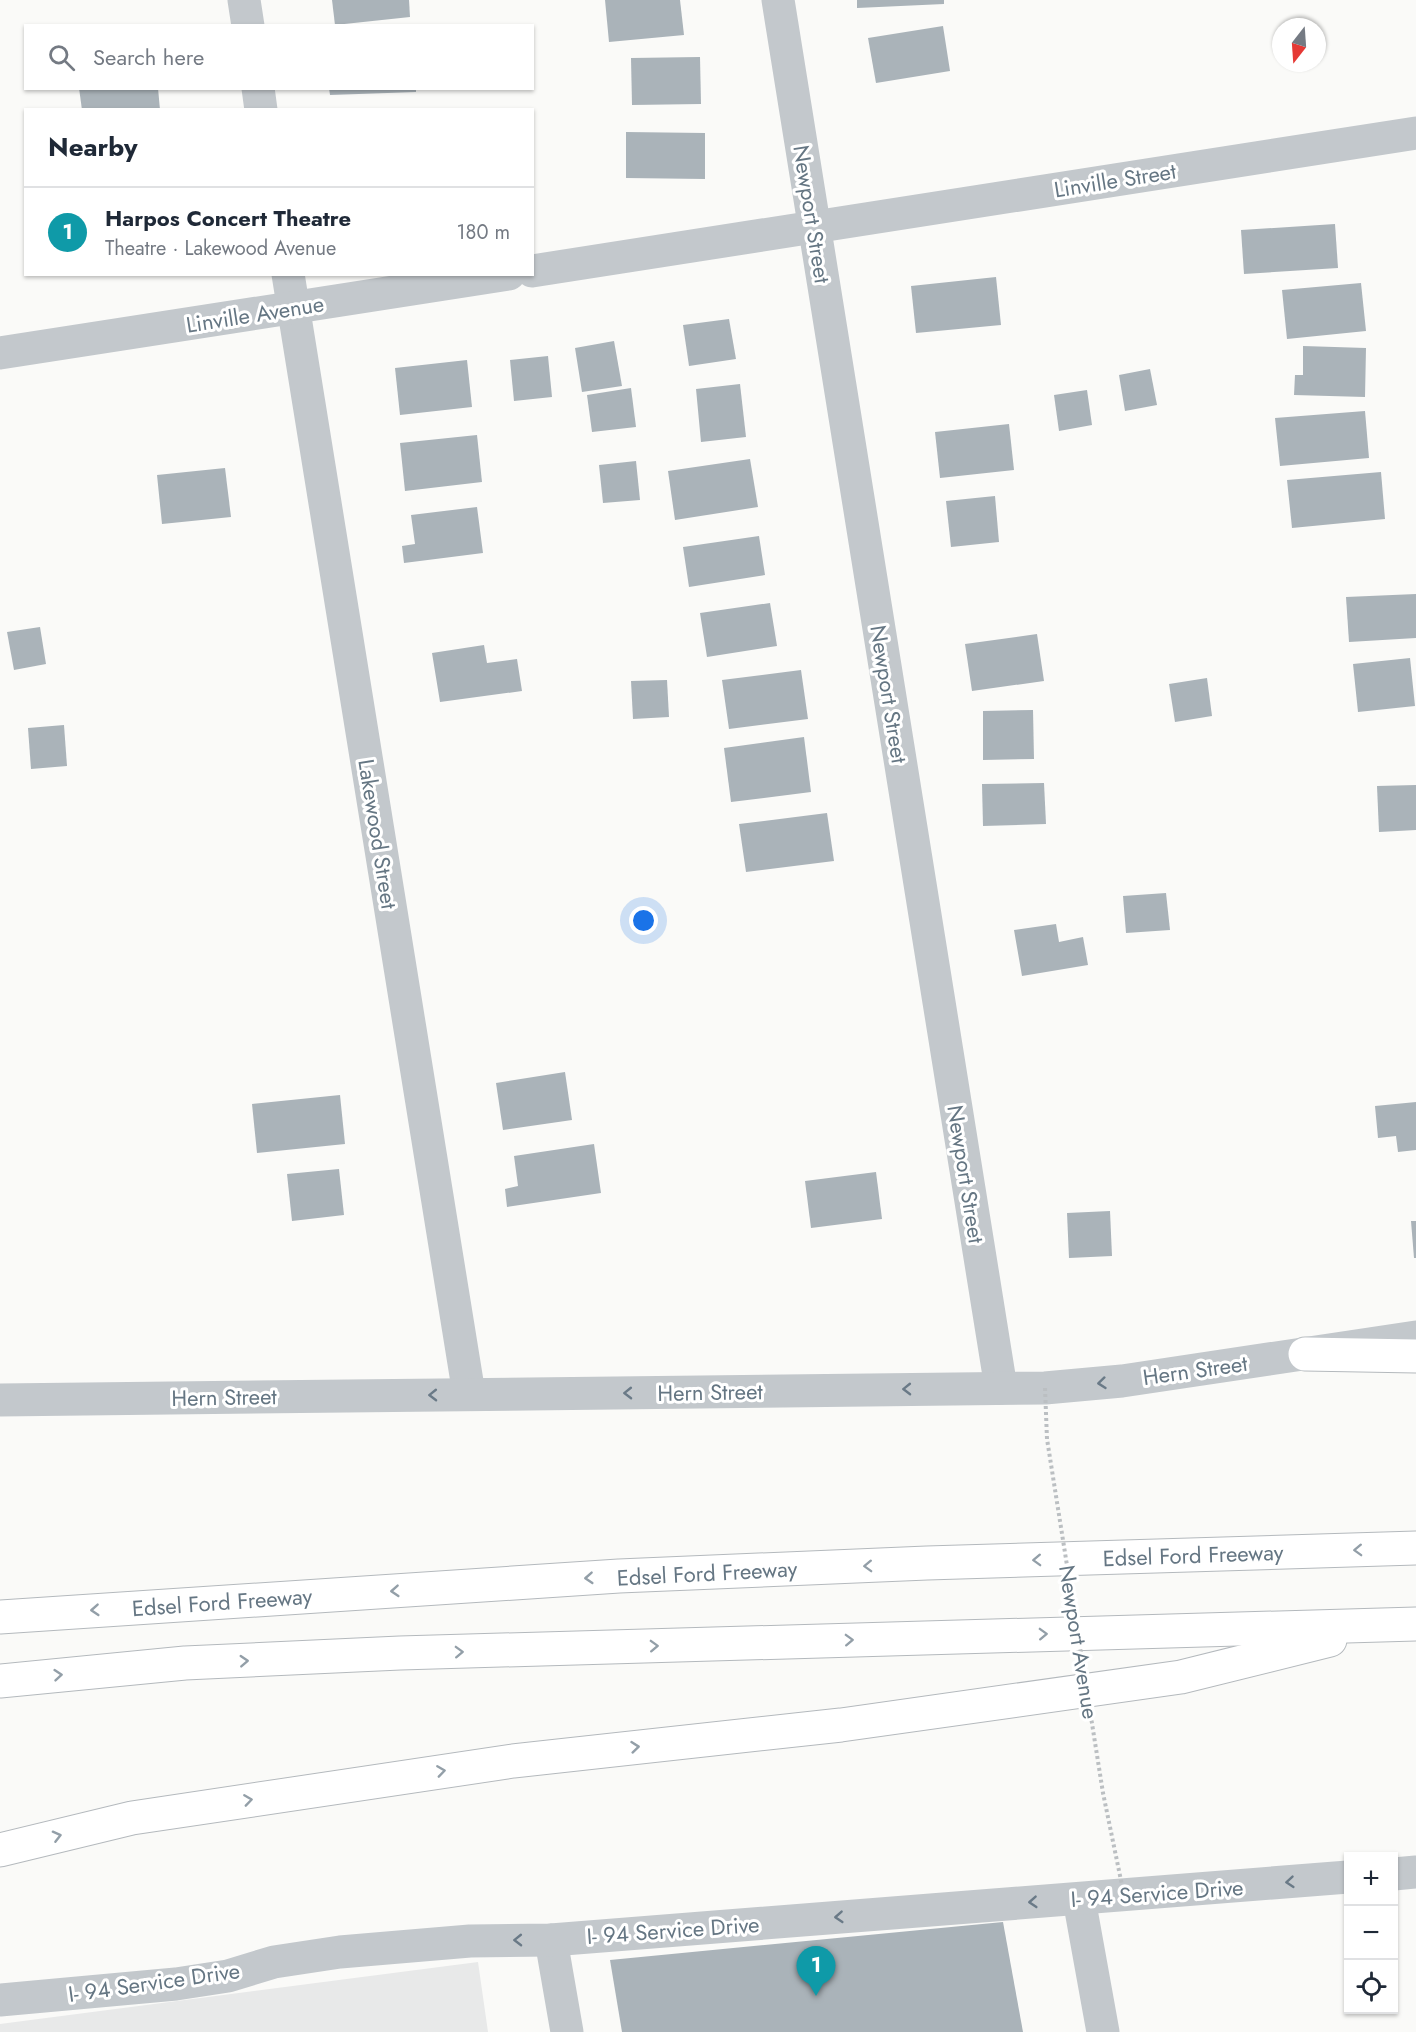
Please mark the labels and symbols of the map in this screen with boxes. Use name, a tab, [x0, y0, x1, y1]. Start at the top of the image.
north arrow	[1272, 18, 1326, 72]
street label: Newport Street	[785, 143, 839, 286]
street label: Linville Street	[1052, 154, 1179, 205]
street label: Linville Avenue	[184, 287, 326, 341]
street label: Newport Street	[862, 623, 916, 766]
street label: Lakewood Street	[350, 757, 406, 912]
your location	[629, 906, 658, 935]
street label: Newport Street	[939, 1103, 993, 1246]
street label: Hern Street	[1141, 1347, 1250, 1393]
street label: Hern Street	[657, 1375, 764, 1409]
one-way arrow	[1097, 1376, 1106, 1389]
street label: Hern Street	[171, 1380, 278, 1414]
one-way arrow	[903, 1383, 912, 1396]
one-way arrow	[624, 1386, 633, 1399]
one-way arrow	[429, 1389, 438, 1401]
street label: Edsel Ford Freeway	[1102, 1536, 1284, 1574]
one-way arrow	[1353, 1544, 1362, 1556]
street label: Edsel Ford Freeway	[616, 1552, 798, 1594]
one-way arrow	[1032, 1553, 1041, 1566]
one-way arrow	[864, 1559, 873, 1572]
street label: Newport Avenue	[1051, 1563, 1107, 1721]
one-way arrow	[585, 1572, 594, 1585]
street label: Edsel Ford Freeway	[131, 1580, 314, 1624]
one-way arrow	[390, 1584, 399, 1597]
one-way arrow	[91, 1603, 100, 1616]
one-way arrow	[1039, 1628, 1048, 1641]
one-way arrow	[844, 1634, 853, 1646]
one-way arrow	[649, 1640, 658, 1652]
one-way arrow	[454, 1645, 463, 1658]
one-way arrow	[239, 1654, 248, 1667]
one-way arrow	[54, 1669, 63, 1682]
one-way arrow	[630, 1742, 639, 1754]
one-way arrow	[437, 1766, 446, 1778]
one-way arrow	[244, 1795, 253, 1807]
one-way arrow	[52, 1830, 62, 1843]
street label: I- 94 Service Drive	[1070, 1871, 1244, 1915]
one-way arrow	[1286, 1875, 1295, 1888]
one-way arrow	[1028, 1895, 1038, 1908]
street label: I- 94 Service Drive	[586, 1908, 760, 1952]
one-way arrow	[834, 1911, 843, 1924]
one-way arrow	[514, 1934, 523, 1946]
pin: 1	[796, 1946, 836, 1996]
street label: I- 94 Service Drive	[66, 1954, 242, 2010]

